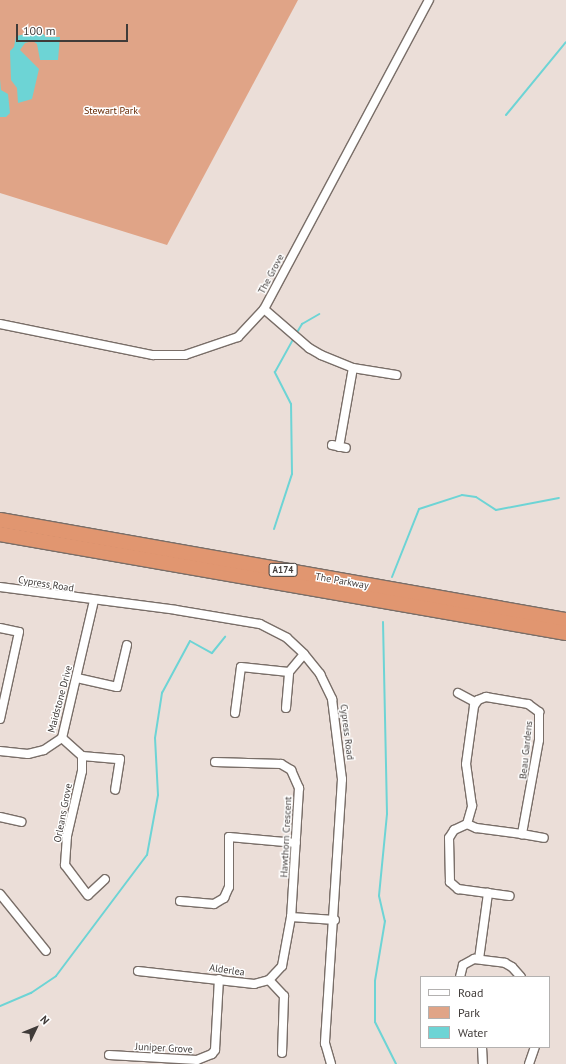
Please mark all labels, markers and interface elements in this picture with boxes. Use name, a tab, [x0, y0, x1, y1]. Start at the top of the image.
scale bar	[18, 16, 130, 42]
text: 100 m	[23, 23, 56, 38]
park label: Stewart Park	[84, 105, 138, 117]
street label: The Grove	[256, 252, 286, 296]
road number: A174	[268, 563, 298, 577]
street label: The Parkway	[314, 570, 370, 592]
street label: Cypress Road	[17, 574, 75, 594]
street label: Maidstone Drive	[45, 664, 75, 734]
street label: Cypress Road	[338, 703, 356, 761]
street label: Beau Gardens	[517, 720, 535, 780]
street label: Orleans Grove	[51, 782, 75, 844]
street label: Hawthorn Crescent	[278, 796, 294, 878]
street label: Alderlea	[209, 962, 245, 978]
legend	[420, 976, 550, 1048]
text: Road	[458, 985, 483, 1000]
text: Park	[458, 1005, 480, 1020]
north arrow	[16, 1008, 56, 1048]
text: N	[37, 1012, 52, 1027]
text: Water	[458, 1025, 488, 1040]
street label: Juniper Grove	[135, 1041, 193, 1055]

